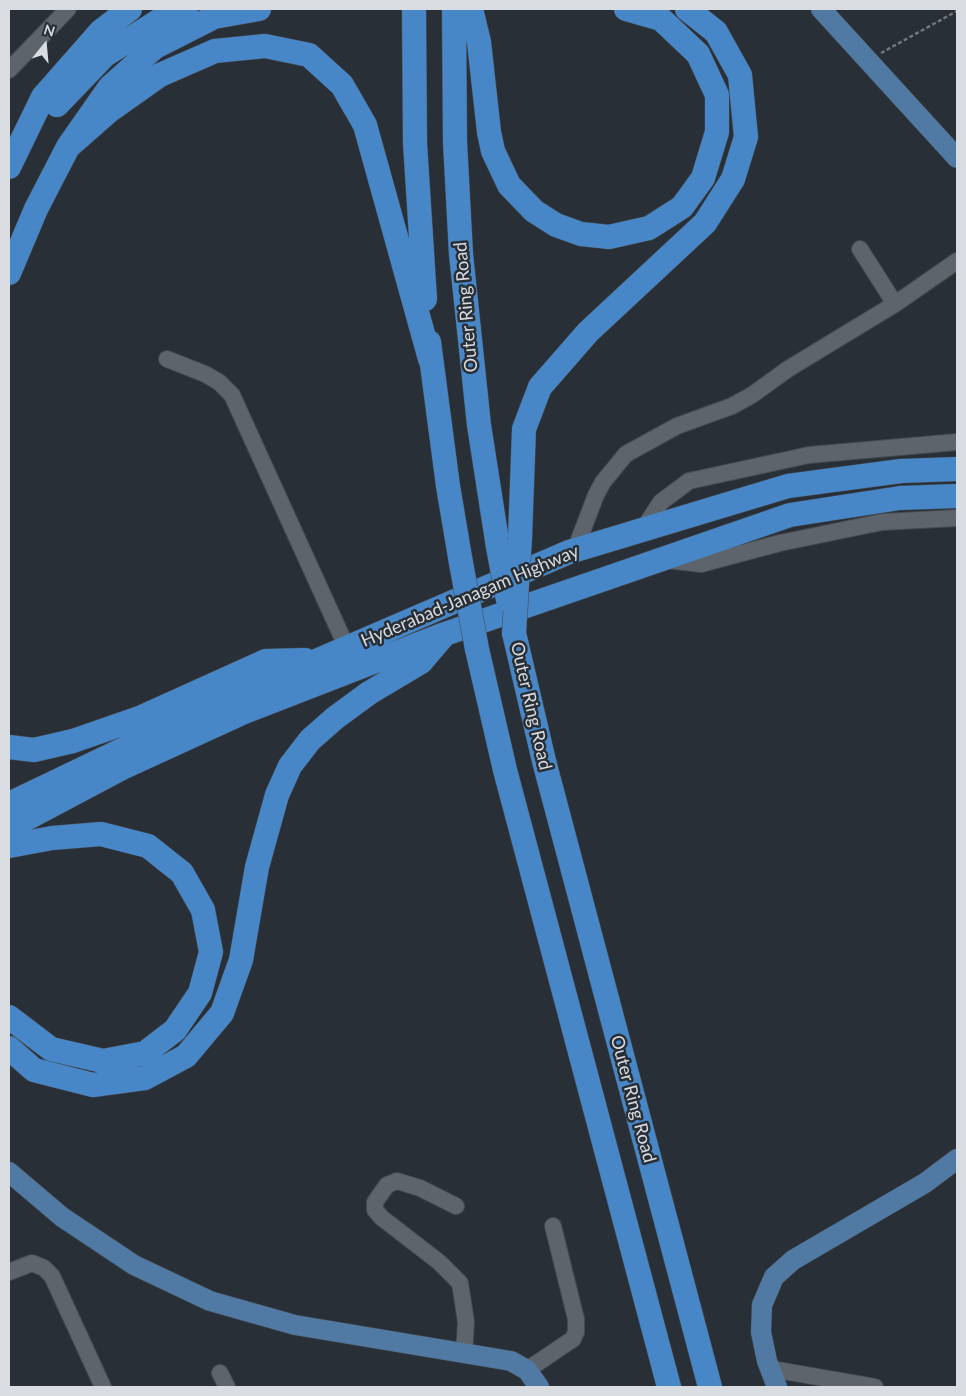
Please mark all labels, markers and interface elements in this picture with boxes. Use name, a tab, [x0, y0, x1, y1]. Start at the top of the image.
north arrow	[20, 20, 70, 70]
text: N	[42, 20, 57, 40]
street label: Outer Ring Road	[450, 241, 482, 373]
street label: Hyderabad-Janagam Highway	[358, 540, 582, 652]
street label: Outer Ring Road	[506, 640, 556, 772]
street label: Outer Ring Road	[606, 1033, 660, 1165]

